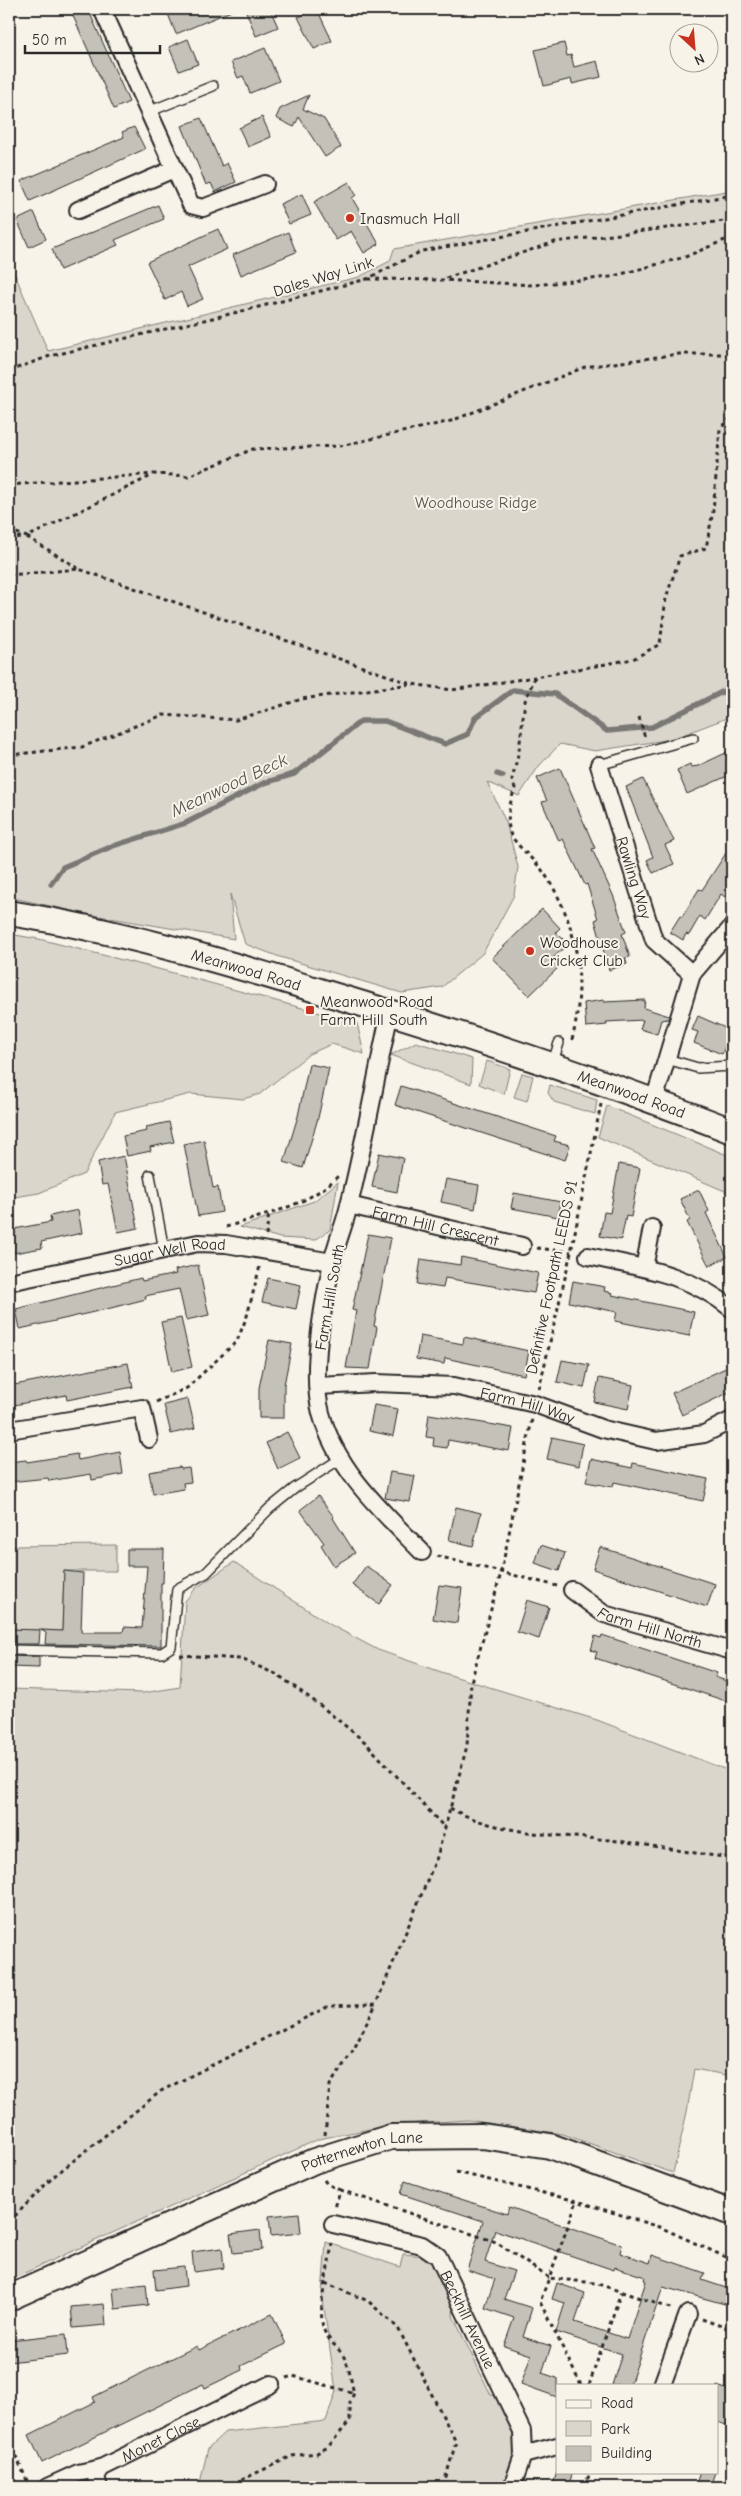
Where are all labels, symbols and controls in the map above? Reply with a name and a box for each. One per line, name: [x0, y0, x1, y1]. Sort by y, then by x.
scale bar: [25, 22, 160, 54]
north arrow: [668, 22, 718, 72]
text: 50 m: [32, 31, 67, 49]
text: N: [692, 50, 707, 69]
place label: Inasmuch Hall: [360, 210, 460, 228]
marker: Inasmuch Hall: [344, 212, 356, 224]
street label: Dales Way Link: [271, 253, 376, 301]
park label: Woodhouse Ridge: [415, 494, 537, 512]
water label: Meanwood Beck: [167, 749, 291, 822]
street label: Rawling Way: [612, 834, 655, 922]
place label: Woodhouse Cricket Club: [540, 934, 623, 970]
marker: Woodhouse Cricket Club: [524, 945, 536, 957]
street label: Meanwood Road: [189, 946, 303, 995]
place label: Meanwood Road Farm Hill South: [320, 993, 433, 1029]
marker: Meanwood Road Farm Hill South: [304, 1004, 316, 1016]
street label: Meanwood Road: [575, 1067, 688, 1122]
street label: Definitive Footpath LEEDS 91: [523, 1179, 581, 1376]
street label: Farm Hill Crescent: [371, 1203, 501, 1250]
street label: Sugar Well Road: [113, 1235, 226, 1270]
street label: Farm Hill South: [312, 1243, 348, 1352]
street label: Farm Hill Way: [478, 1384, 578, 1428]
street label: Farm Hill North: [593, 1604, 704, 1652]
street label: Potternewton Lane: [299, 2129, 423, 2176]
street label: Beckhill Avenue: [436, 2268, 499, 2372]
legend: [556, 2384, 718, 2474]
text: Road: [601, 2394, 633, 2412]
street label: Monet Close: [119, 2413, 203, 2466]
text: Park: [601, 2420, 630, 2438]
text: Building: [601, 2444, 652, 2462]

